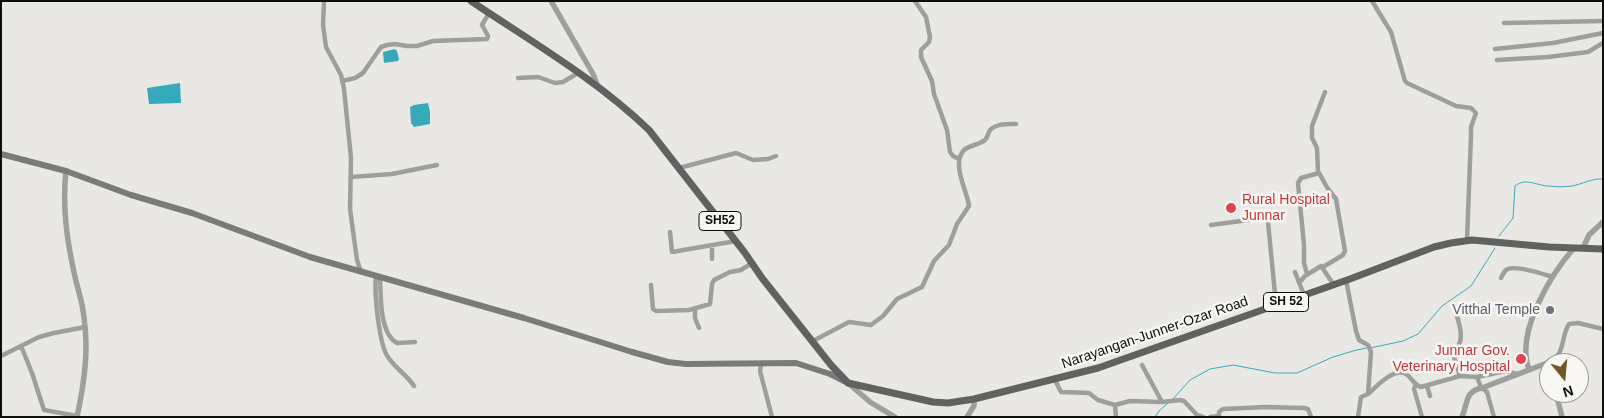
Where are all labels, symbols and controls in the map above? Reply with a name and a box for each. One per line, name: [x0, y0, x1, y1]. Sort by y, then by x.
place label: Rural Hospital Junnar: [1242, 192, 1330, 224]
marker: Rural Hospital Junnar: [1224, 201, 1238, 215]
road number: SH52: [699, 212, 741, 230]
road number: SH 52: [1264, 292, 1308, 312]
street label: Narayangan-Junner-Ozar Road: [1060, 293, 1250, 373]
place label: Vitthal Temple: [1452, 302, 1540, 318]
marker: Vitthal Temple: [1544, 304, 1556, 316]
place label: Junnar Gov. Veterinary Hospital: [1392, 343, 1510, 376]
marker: Junnar Gov. Veterinary Hospital: [1514, 352, 1528, 366]
north arrow: [1539, 353, 1589, 403]
text: N: [1561, 382, 1575, 401]

